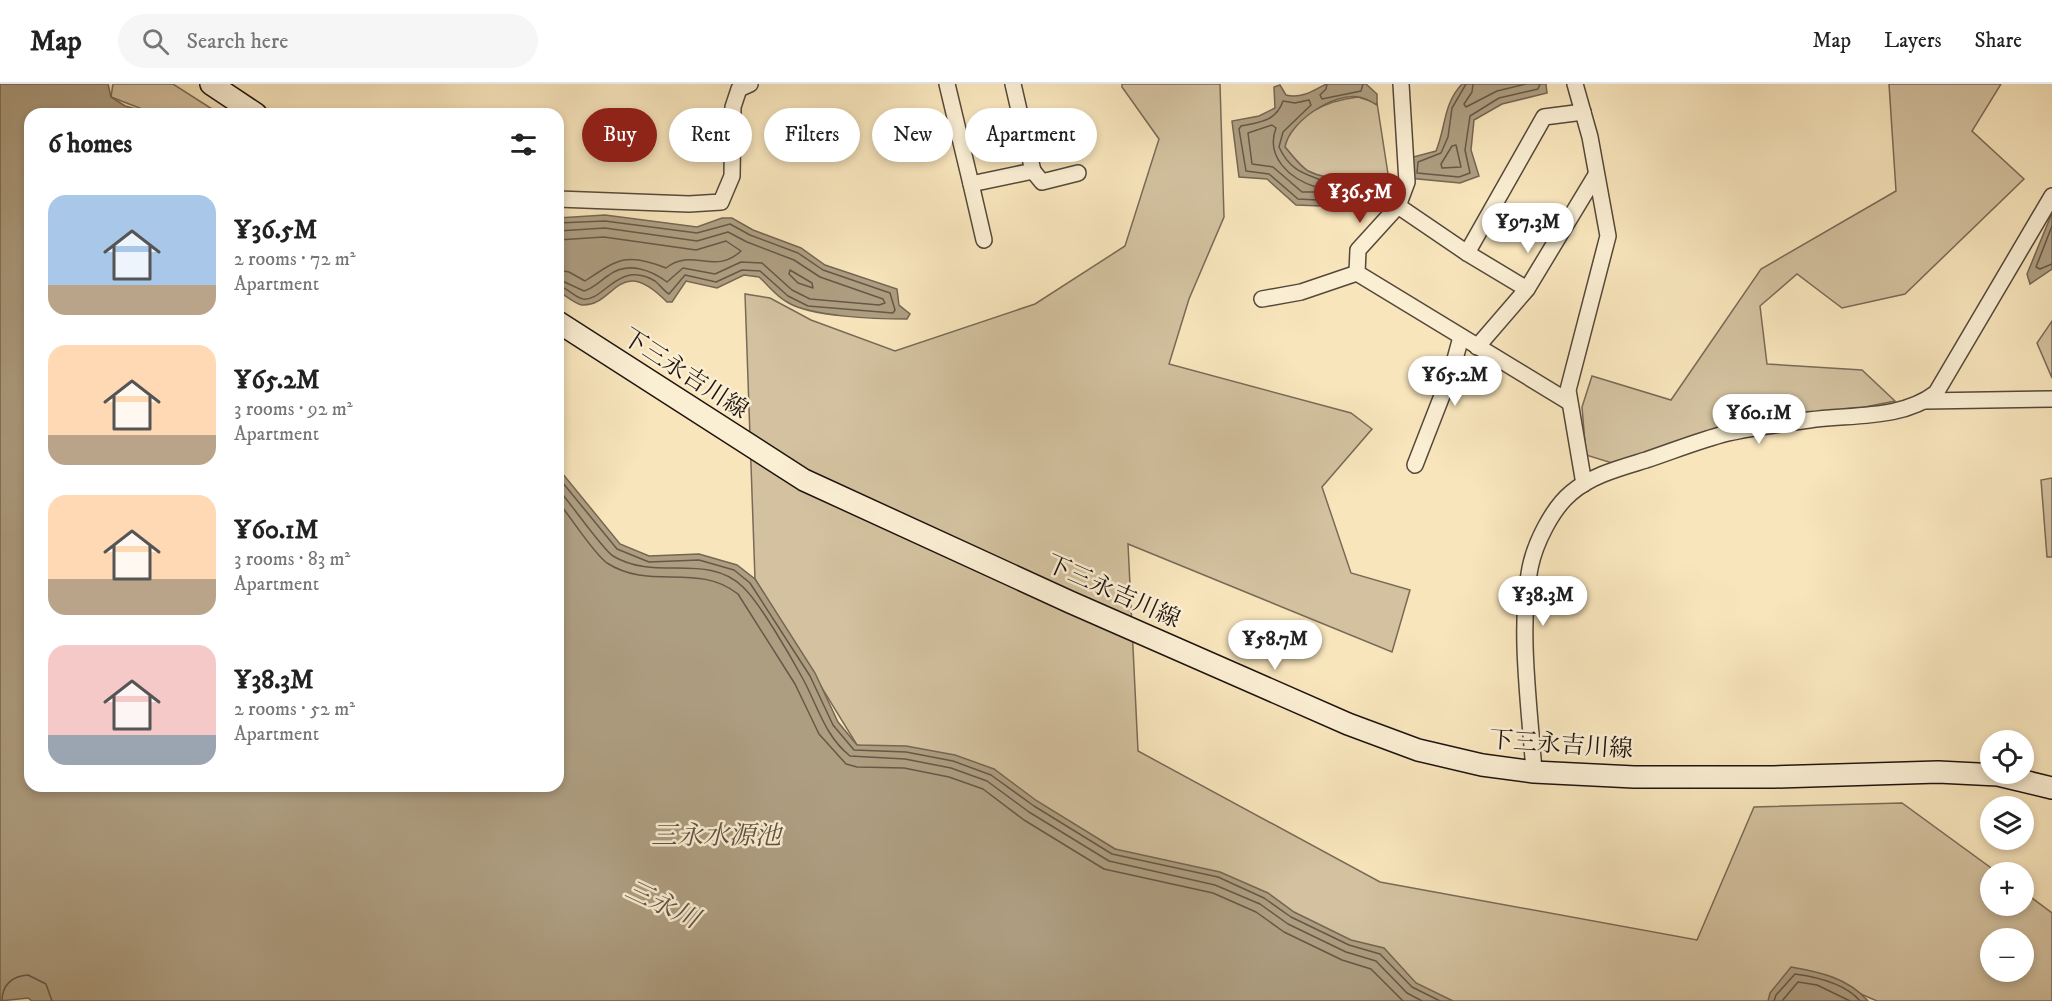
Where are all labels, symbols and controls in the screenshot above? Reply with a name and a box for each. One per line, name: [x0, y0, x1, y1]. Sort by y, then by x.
search box: [118, 14, 538, 68]
text: Map: [30, 24, 82, 59]
icon: search: [139, 25, 172, 58]
text: Search here: [187, 28, 288, 55]
text: Map: [1812, 28, 1851, 54]
text: Layers: [1884, 28, 1942, 54]
text: Share: [1975, 28, 2022, 54]
chip: Buy: [582, 108, 657, 162]
chip: Rent: [669, 108, 752, 162]
chip: Filters: [764, 108, 860, 162]
chip: New: [872, 108, 953, 162]
chip: Apartment: [965, 108, 1097, 162]
text: 6 homes: [48, 128, 132, 161]
icon: filters: [507, 128, 540, 161]
pin: ¥36.5M: [1311, 173, 1409, 224]
text: ¥36.5M: [1328, 180, 1392, 205]
pin: ¥97.3M: [1479, 203, 1577, 254]
text: ¥97.3M: [1496, 210, 1560, 235]
text: ¥36.5M: [234, 214, 317, 247]
icon: home: [96, 219, 168, 291]
text: 2 rooms · 72 m²: [234, 247, 356, 272]
text: Apartment: [234, 272, 319, 297]
street label: 下三永吉川線: [616, 322, 754, 426]
pin: ¥65.2M: [1406, 356, 1504, 407]
text: ¥65.2M: [1422, 363, 1488, 388]
text: ¥65.2M: [234, 364, 320, 397]
icon: home: [96, 369, 168, 441]
pin: ¥60.1M: [1710, 394, 1808, 445]
text: 3 rooms · 92 m²: [234, 397, 353, 422]
text: ¥60.1M: [1727, 401, 1791, 426]
text: Apartment: [234, 422, 319, 447]
text: ¥60.1M: [234, 514, 318, 547]
icon: home: [96, 519, 168, 591]
text: 3 rooms · 83 m²: [234, 547, 350, 572]
street label: 下三永吉川線: [1041, 549, 1185, 635]
text: Apartment: [234, 572, 319, 597]
pin: ¥38.3M: [1494, 576, 1592, 627]
text: ¥38.3M: [1512, 583, 1574, 608]
pin: ¥58.7M: [1226, 620, 1324, 671]
text: ¥58.7M: [1242, 627, 1308, 652]
text: ¥38.3M: [234, 664, 314, 697]
icon: home: [96, 669, 168, 741]
text: 2 rooms · 52 m²: [234, 697, 355, 722]
text: Apartment: [234, 722, 319, 747]
street label: 下三永吉川線: [1488, 725, 1634, 765]
map controls: [1980, 730, 2034, 982]
button: locate: [1980, 730, 2034, 784]
button: layers: [1980, 796, 2034, 850]
water label: 三永水源池: [651, 820, 784, 853]
button: +: [1980, 862, 2034, 916]
water label: 三永川: [620, 874, 707, 938]
button: −: [1980, 928, 2034, 982]

